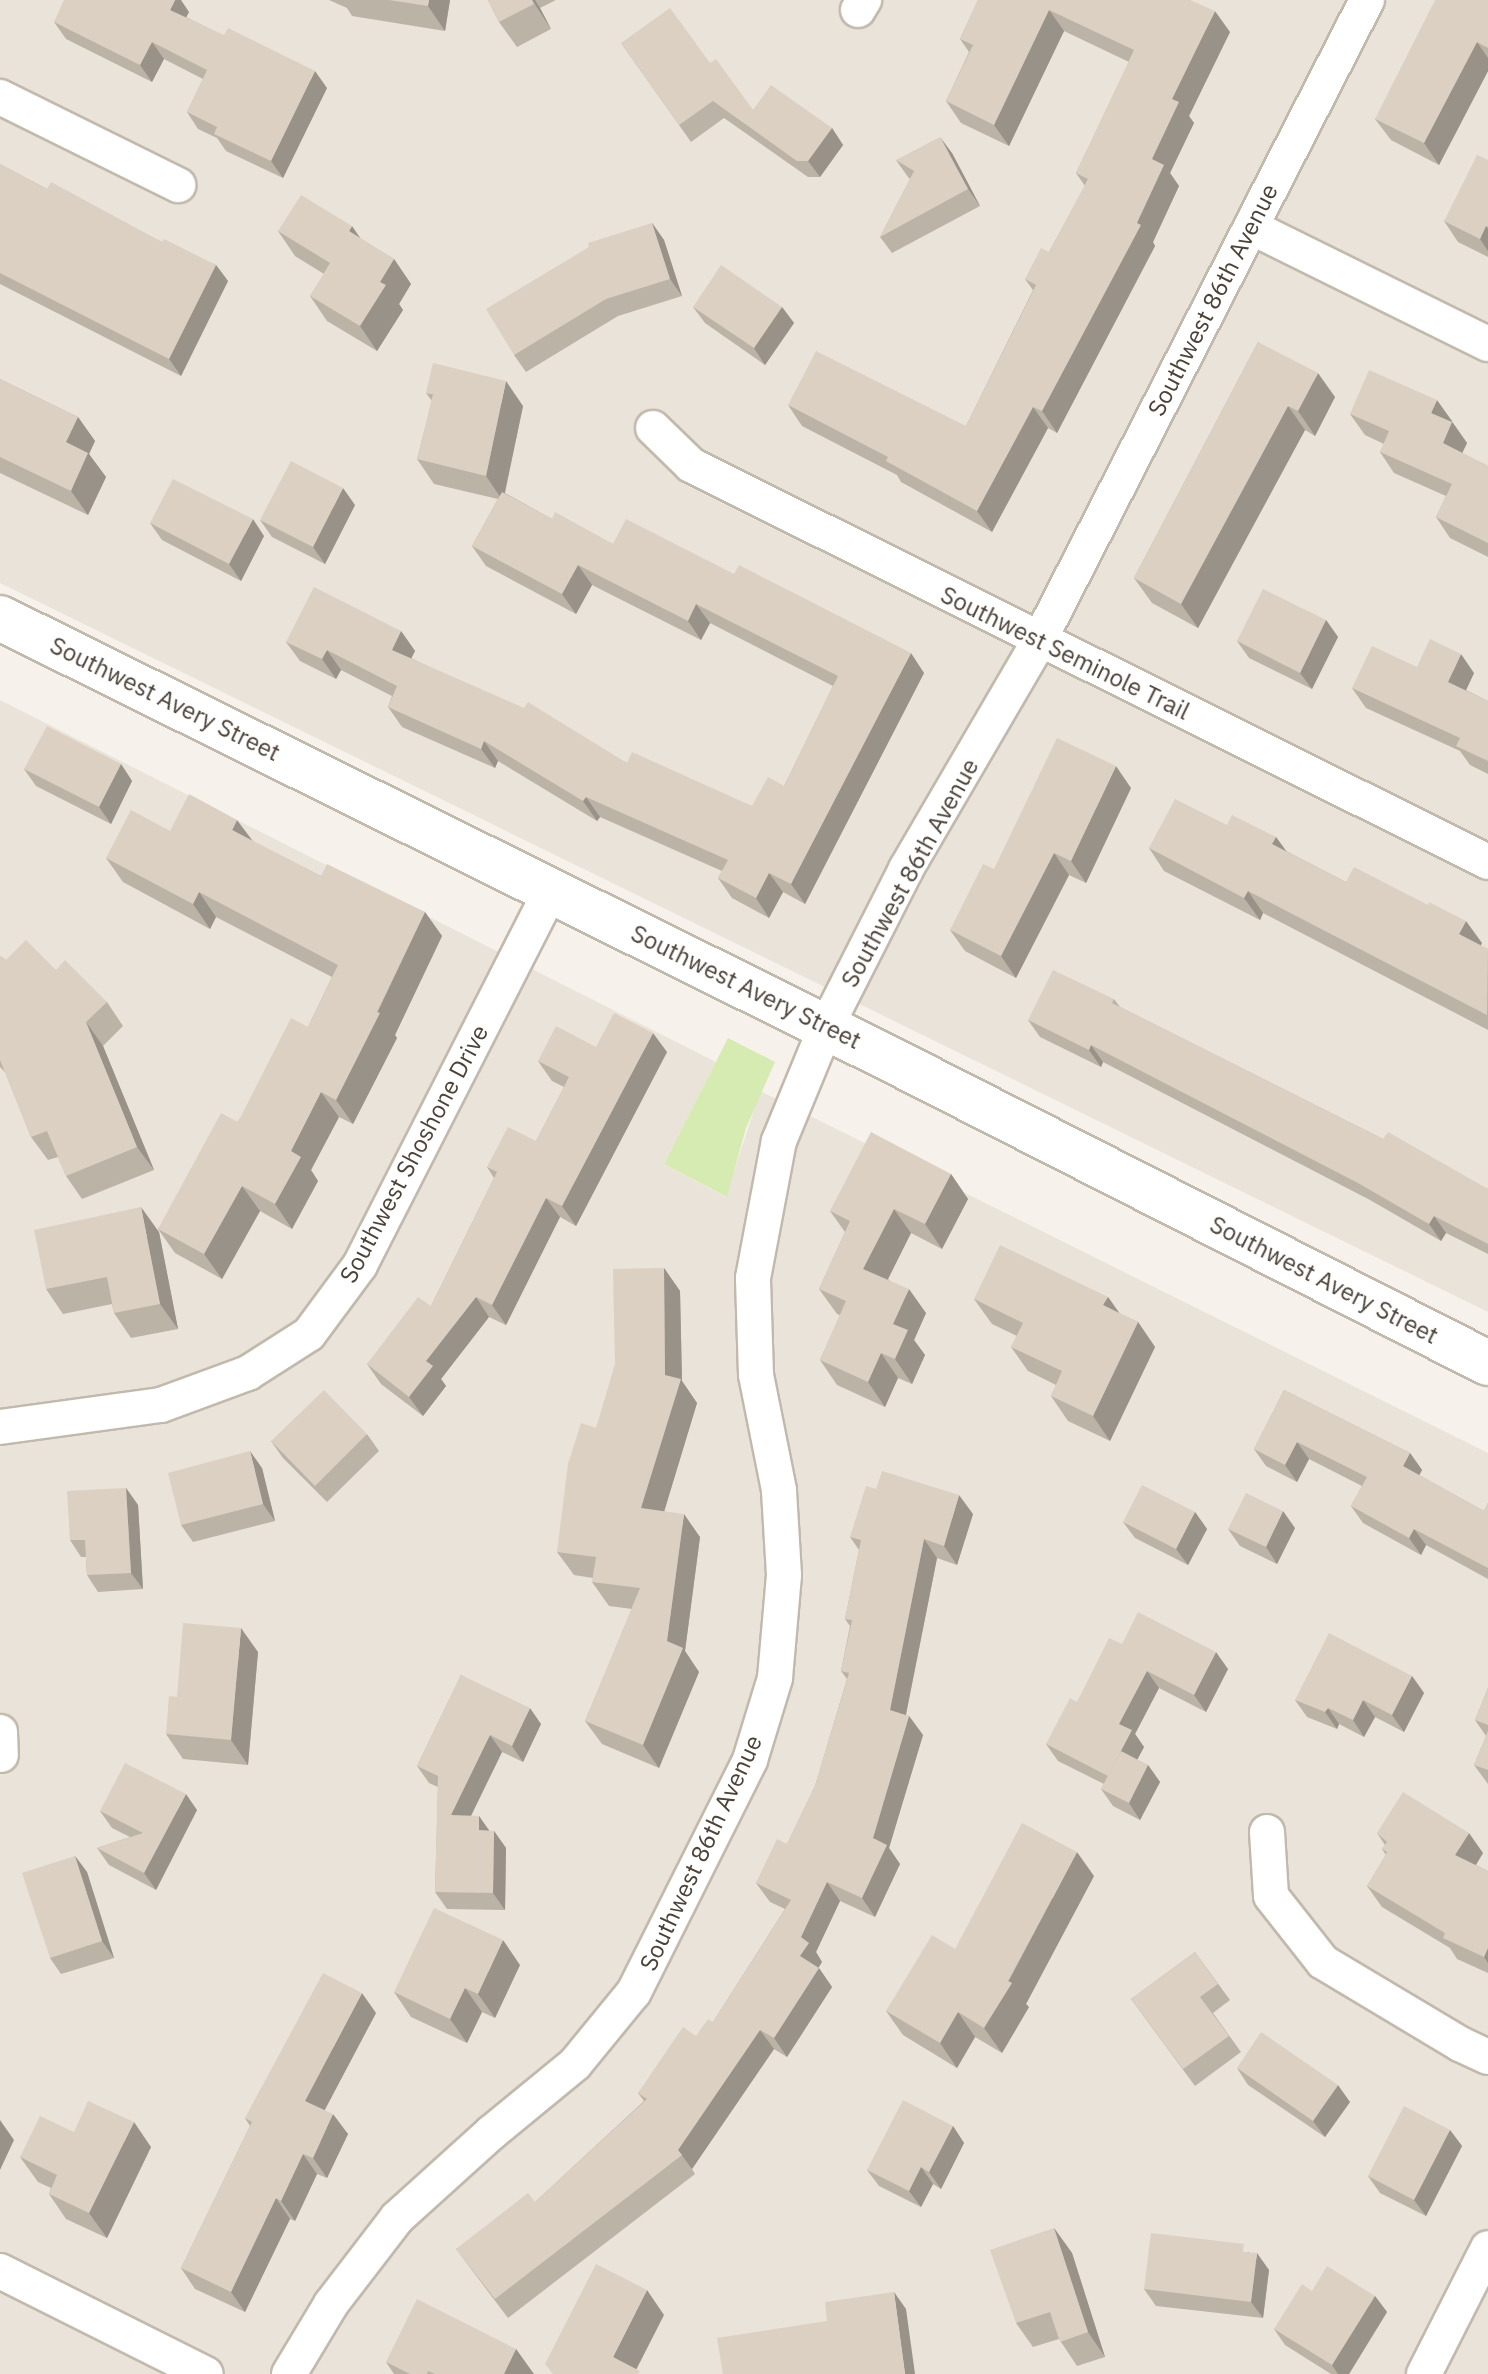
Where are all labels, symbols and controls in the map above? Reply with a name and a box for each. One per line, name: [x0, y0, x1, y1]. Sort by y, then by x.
street label: Southwest 86th Avenue: [1142, 179, 1284, 421]
street label: Southwest Seminole Trail: [936, 580, 1194, 726]
street label: Southwest Avery Street: [45, 631, 285, 767]
street label: Southwest 86th Avenue: [835, 754, 985, 992]
street label: Southwest Avery Street: [626, 919, 866, 1055]
street label: Southwest Shoshone Drive: [334, 1020, 494, 1288]
street label: Southwest Avery Street: [1205, 1210, 1443, 1350]
street label: Southwest 86th Avenue: [634, 1731, 768, 1975]

